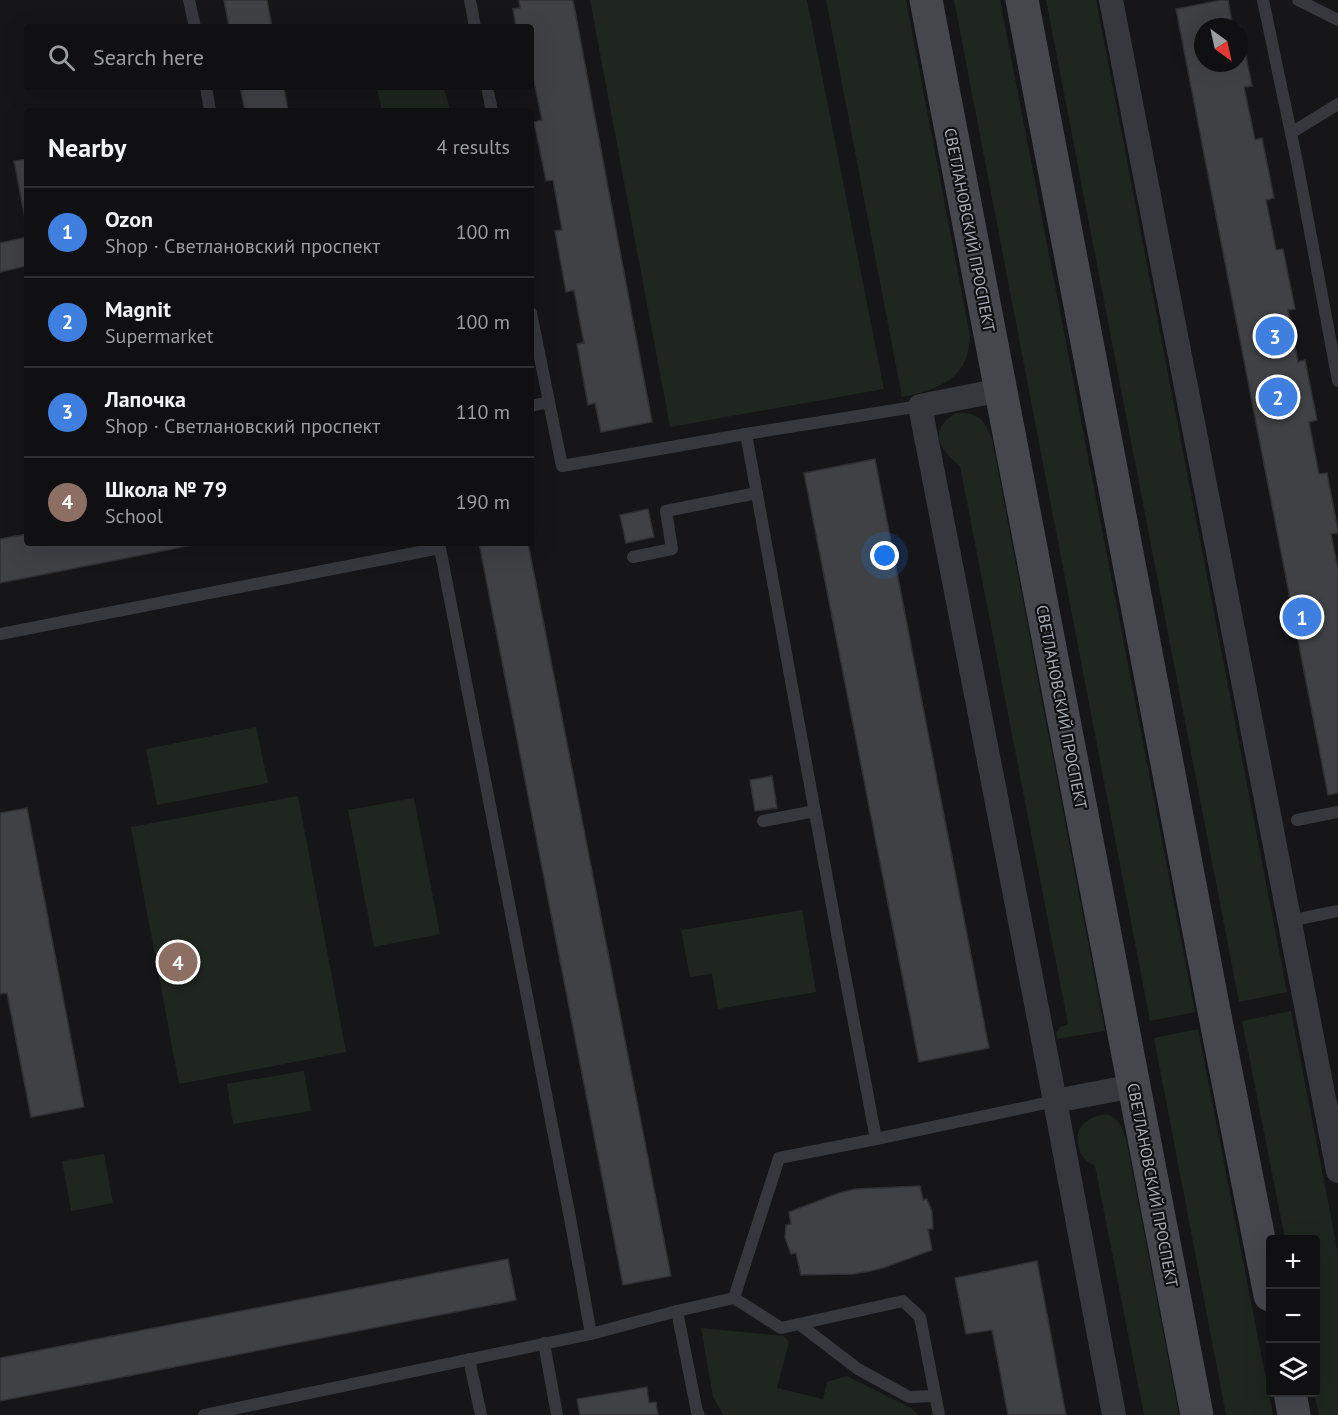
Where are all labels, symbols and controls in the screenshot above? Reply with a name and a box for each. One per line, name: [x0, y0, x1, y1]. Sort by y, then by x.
north arrow: [1194, 18, 1248, 72]
search box: [24, 24, 534, 90]
icon: search: [45, 41, 78, 74]
text: Search here: [93, 43, 204, 71]
street label: СВЕТЛАНОВСКИЙ ПРОСПЕКТ: [940, 126, 1000, 334]
text: Nearby: [48, 131, 126, 164]
text: 4 results: [437, 134, 510, 160]
text: Ozon: [105, 205, 153, 233]
text: 1: [62, 219, 73, 245]
text: 100 m: [456, 219, 510, 245]
text: Shop · Светлановский проспект: [105, 233, 380, 259]
text: Magnit: [105, 295, 171, 323]
text: 2: [62, 309, 73, 335]
text: 100 m: [456, 309, 510, 335]
pin: 3: [1256, 314, 1294, 358]
text: Supermarket: [105, 323, 213, 349]
pin: 2: [1258, 374, 1298, 420]
text: Лапочка: [105, 385, 186, 413]
text: 3: [62, 399, 73, 425]
text: 110 m: [456, 399, 510, 425]
text: Shop · Светлановский проспект: [105, 413, 380, 439]
text: Школа № 79: [105, 475, 227, 503]
text: 4: [62, 489, 73, 515]
text: 190 m: [456, 489, 510, 515]
text: School: [105, 503, 163, 529]
your location: [870, 541, 899, 570]
pin: 1: [1282, 594, 1322, 640]
street label: СВЕТЛАНОВСКИЙ ПРОСПЕКТ: [1032, 603, 1092, 811]
pin: 4: [158, 940, 198, 984]
street label: СВЕТЛАНОВСКИЙ ПРОСПЕКТ: [1123, 1081, 1183, 1289]
map controls: [1266, 1235, 1320, 1397]
button: +: [1266, 1235, 1320, 1289]
button: −: [1266, 1289, 1320, 1343]
button: layers: [1266, 1343, 1320, 1397]

